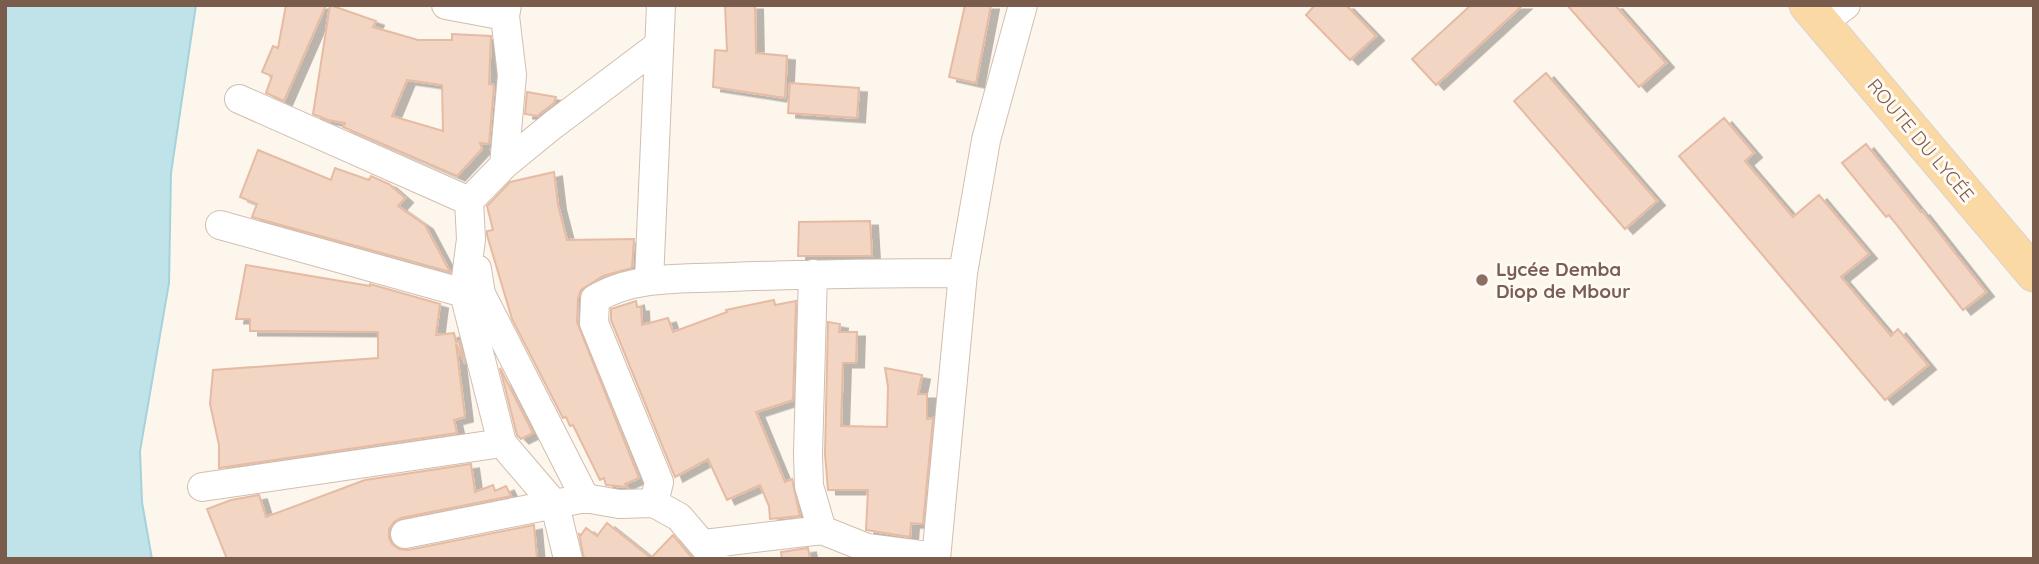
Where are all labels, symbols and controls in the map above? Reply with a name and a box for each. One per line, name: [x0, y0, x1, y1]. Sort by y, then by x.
street label: ROUTE DU LYCÉE: [1862, 73, 1980, 207]
place label: Lycée Demba Diop de Mbour: [1496, 257, 1630, 303]
marker: Lycée Demba Diop de Mbour: [1474, 272, 1490, 288]

